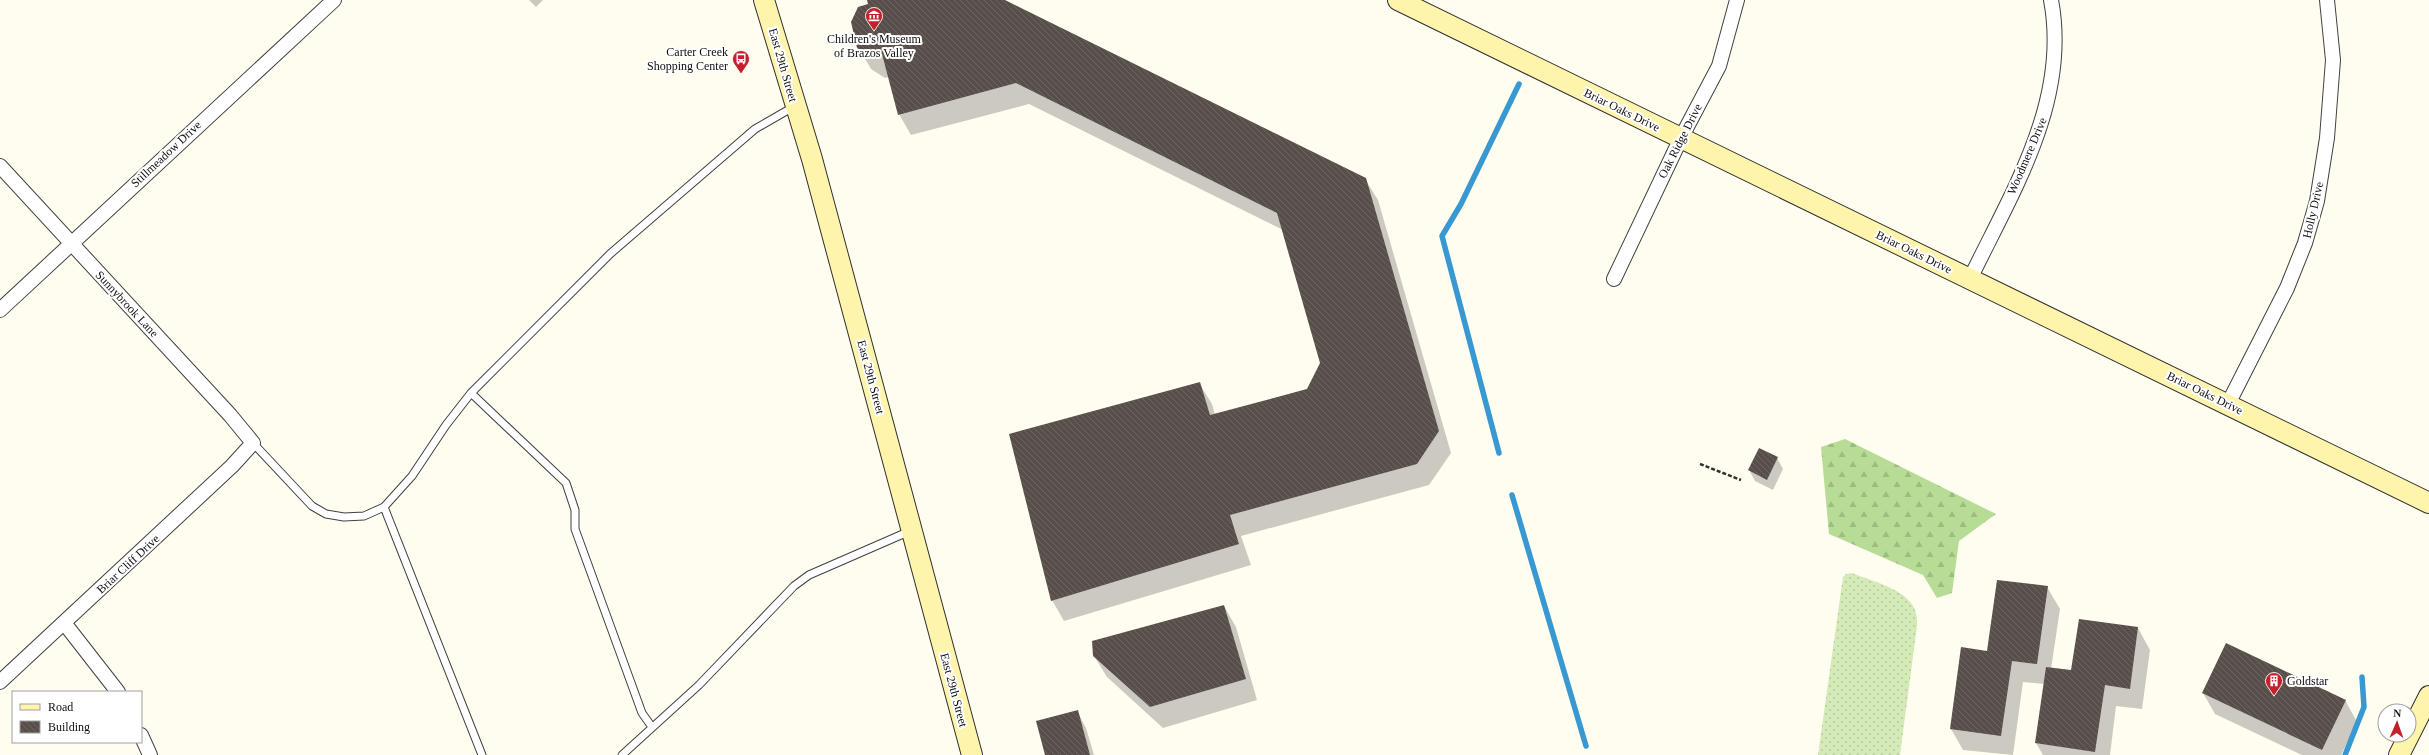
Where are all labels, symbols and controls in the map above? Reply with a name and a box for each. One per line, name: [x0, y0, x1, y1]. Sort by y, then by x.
museum icon: Children's Museum of Brazos Valley: [864, 6, 884, 31]
street label: East 29th Street: [766, 27, 800, 104]
place label: Children's Museum of Brazos Valley: [827, 32, 922, 60]
place label: Carter Creek Shopping Center: [647, 45, 728, 73]
bus stop icon: Carter Creek Shopping Center: [731, 49, 751, 74]
street label: Briar Oaks Drive: [1582, 86, 1662, 134]
street label: Oak Ridge Drive: [1655, 101, 1705, 181]
street label: Woodmere Drive: [2004, 115, 2050, 197]
street label: Stillmeadow Drive: [128, 118, 204, 190]
street label: Holly Drive: [2300, 180, 2326, 240]
street label: Briar Oaks Drive: [1874, 228, 1954, 276]
street label: Sunnybrook Lane: [93, 268, 161, 340]
street label: East 29th Street: [854, 338, 888, 416]
street label: Briar Oaks Drive: [2165, 369, 2245, 417]
street label: Briar Cliff Drive: [94, 531, 162, 597]
street label: East 29th Street: [937, 651, 971, 729]
building icon: Goldstar: [2264, 671, 2284, 696]
place label: Goldstar: [2287, 674, 2328, 688]
legend: [12, 691, 142, 743]
text: Road: [48, 700, 73, 714]
north arrow: [2377, 703, 2417, 743]
text: N: [2393, 707, 2402, 719]
text: Building: [48, 720, 90, 734]

